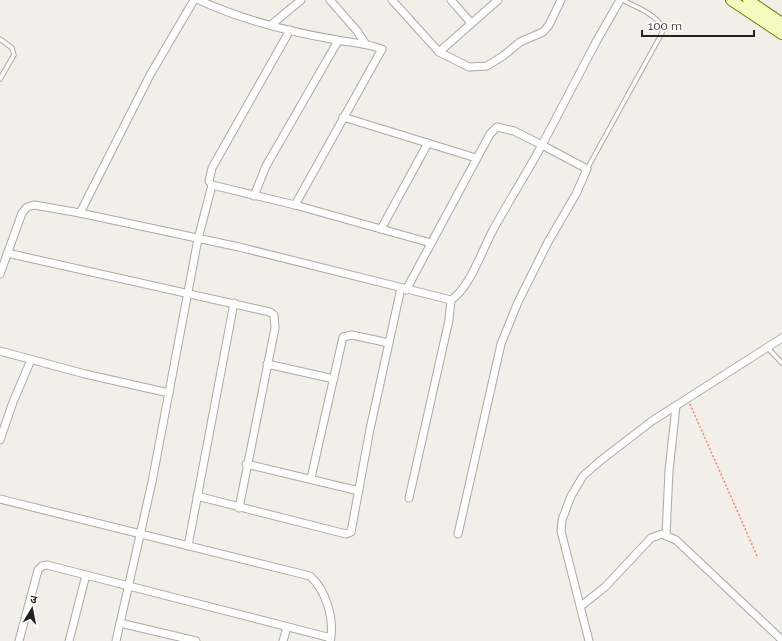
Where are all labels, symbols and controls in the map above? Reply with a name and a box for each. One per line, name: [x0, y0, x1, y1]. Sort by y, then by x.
scale bar: [642, 12, 754, 38]
text: 100 m: [648, 19, 682, 33]
north arrow: [12, 589, 52, 629]
text: उ: [29, 593, 39, 607]

